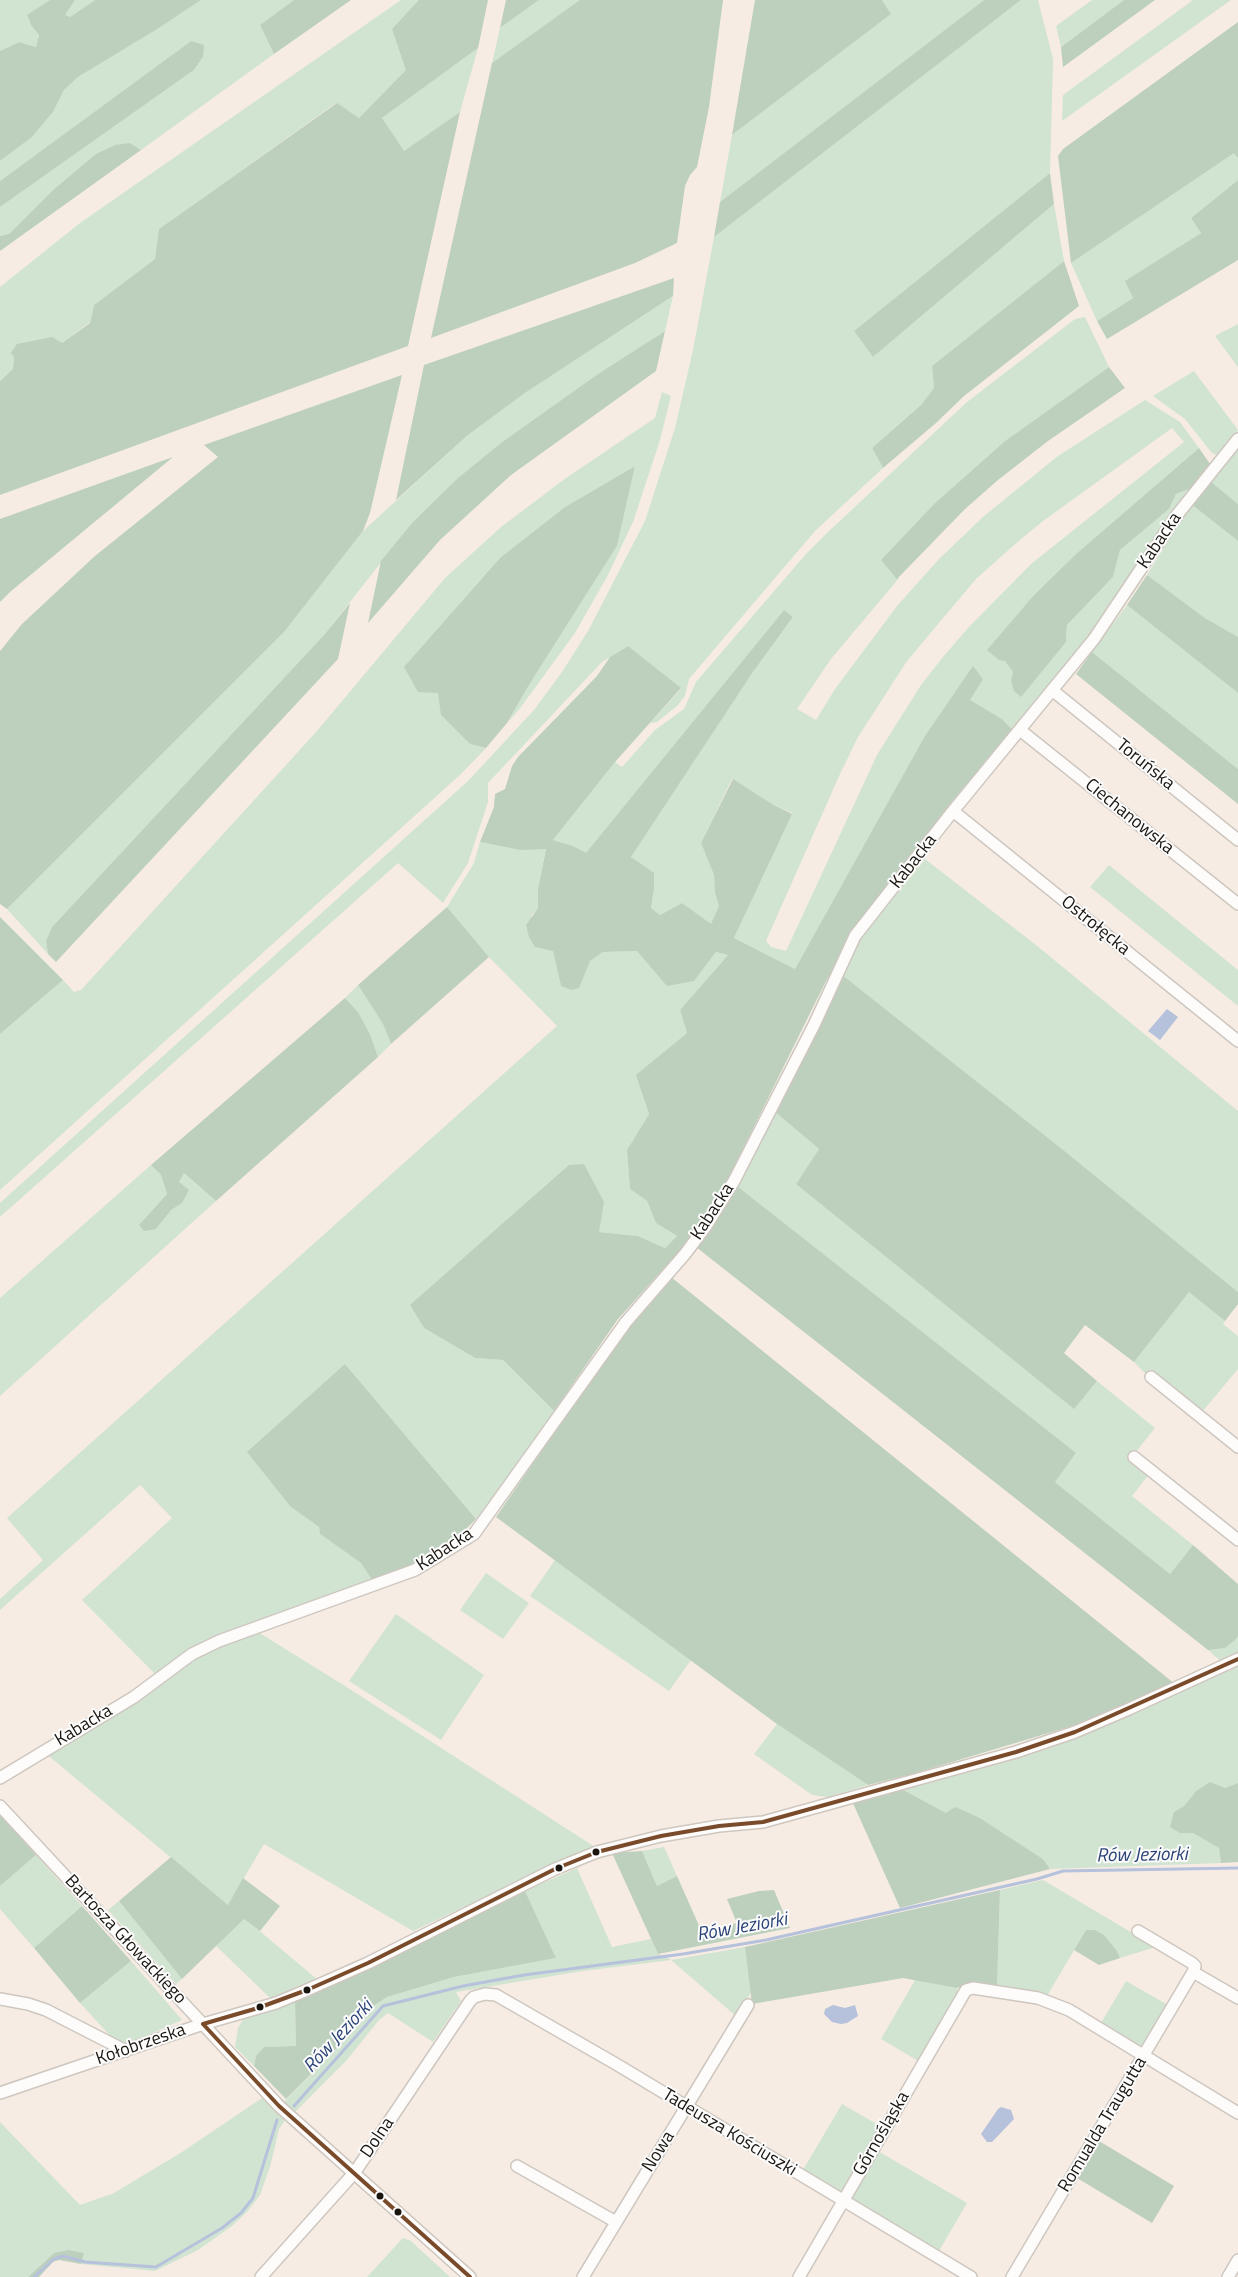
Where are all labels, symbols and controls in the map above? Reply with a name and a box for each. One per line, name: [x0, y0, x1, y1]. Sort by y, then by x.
street label: Kabacka: [1133, 509, 1187, 573]
street label: Toruńska: [1111, 735, 1179, 795]
street label: Ciechanowska: [1080, 775, 1178, 859]
street label: Kabacka: [886, 830, 942, 894]
street label: Ostrołęcka: [1056, 892, 1134, 960]
street label: Kabacka: [687, 1180, 739, 1244]
street label: Kabacka: [413, 1524, 477, 1576]
street label: Kabacka: [51, 1700, 117, 1752]
water label: Rów Jeziorki: [1096, 1844, 1188, 1868]
unlabelled marker: [591, 1847, 601, 1857]
unlabelled marker: [554, 1863, 564, 1873]
street label: Bartosza Głowackiego: [60, 1871, 190, 2009]
water label: Rów Jeziorki: [695, 1909, 789, 1947]
unlabelled marker: [302, 1985, 312, 1995]
water label: Rów Jeziorki: [300, 1996, 378, 2078]
unlabelled marker: [255, 2002, 265, 2012]
street label: Kołobrzeska: [93, 2020, 189, 2070]
street label: Romualda Traugutta: [1054, 2053, 1152, 2197]
street label: Tadeusza Kościuszki: [658, 2084, 800, 2182]
street label: Górnośląska: [849, 2088, 915, 2180]
street label: Dolna: [357, 2114, 399, 2162]
street label: Nowa: [638, 2128, 680, 2176]
unlabelled marker: [375, 2191, 385, 2201]
unlabelled marker: [393, 2207, 403, 2217]

